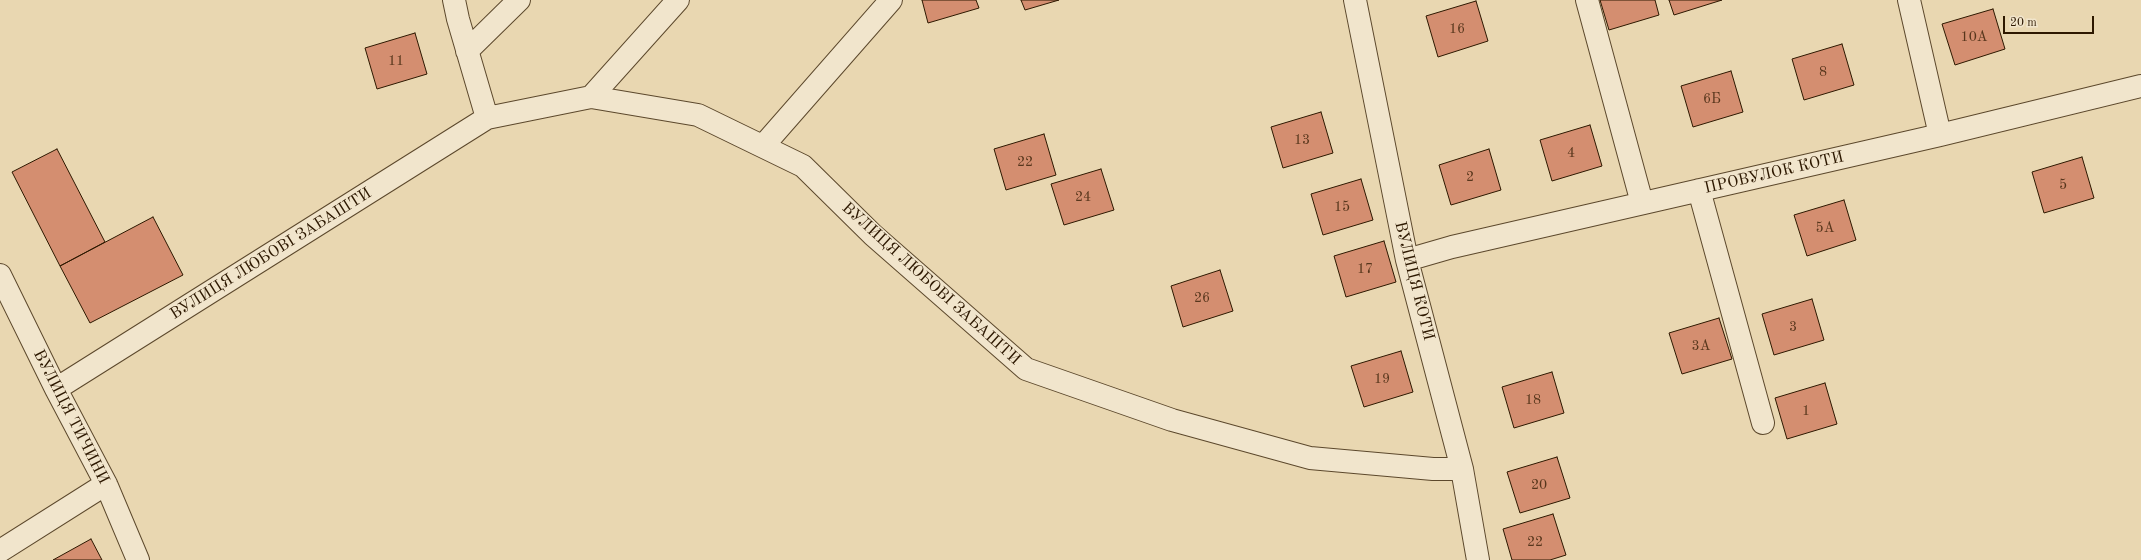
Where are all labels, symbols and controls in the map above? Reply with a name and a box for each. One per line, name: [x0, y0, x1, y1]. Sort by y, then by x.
scale bar: [2005, 8, 2096, 34]
text: 20 m: [2010, 17, 2037, 29]
house number: 16: [1449, 21, 1465, 37]
house number: 10А: [1961, 29, 1987, 45]
house number: 11: [388, 53, 404, 69]
house number: 8: [1819, 64, 1827, 80]
house number: 6Б: [1703, 91, 1721, 107]
house number: 13: [1294, 132, 1310, 148]
house number: 4: [1567, 145, 1575, 161]
street label: ПРОВУЛОК КОТИ: [1702, 148, 1846, 198]
house number: 22: [1017, 154, 1033, 170]
house number: 2: [1466, 169, 1474, 185]
house number: 5: [2059, 177, 2067, 193]
street label: ВУЛИЦЯ ЛЮБОВІ ЗАБАШТИ: [167, 184, 375, 324]
house number: 24: [1075, 189, 1091, 205]
street label: ВУЛИЦЯ ЛЮБОВІ ЗАБАШТИ: [838, 199, 1024, 369]
house number: 15: [1334, 199, 1350, 215]
street label: ВУЛИЦЯ КОТИ: [1390, 219, 1438, 343]
house number: 5А: [1816, 220, 1834, 236]
house number: 17: [1357, 261, 1373, 277]
house number: 26: [1194, 290, 1210, 306]
house number: 3: [1789, 319, 1797, 335]
house number: 3А: [1692, 338, 1710, 354]
street label: ВУЛИЦЯ ТИЧИНИ: [29, 347, 113, 487]
house number: 19: [1374, 371, 1390, 387]
house number: 18: [1525, 392, 1541, 408]
house number: 1: [1802, 403, 1810, 419]
house number: 20: [1531, 477, 1547, 493]
house number: 22: [1527, 534, 1543, 550]

